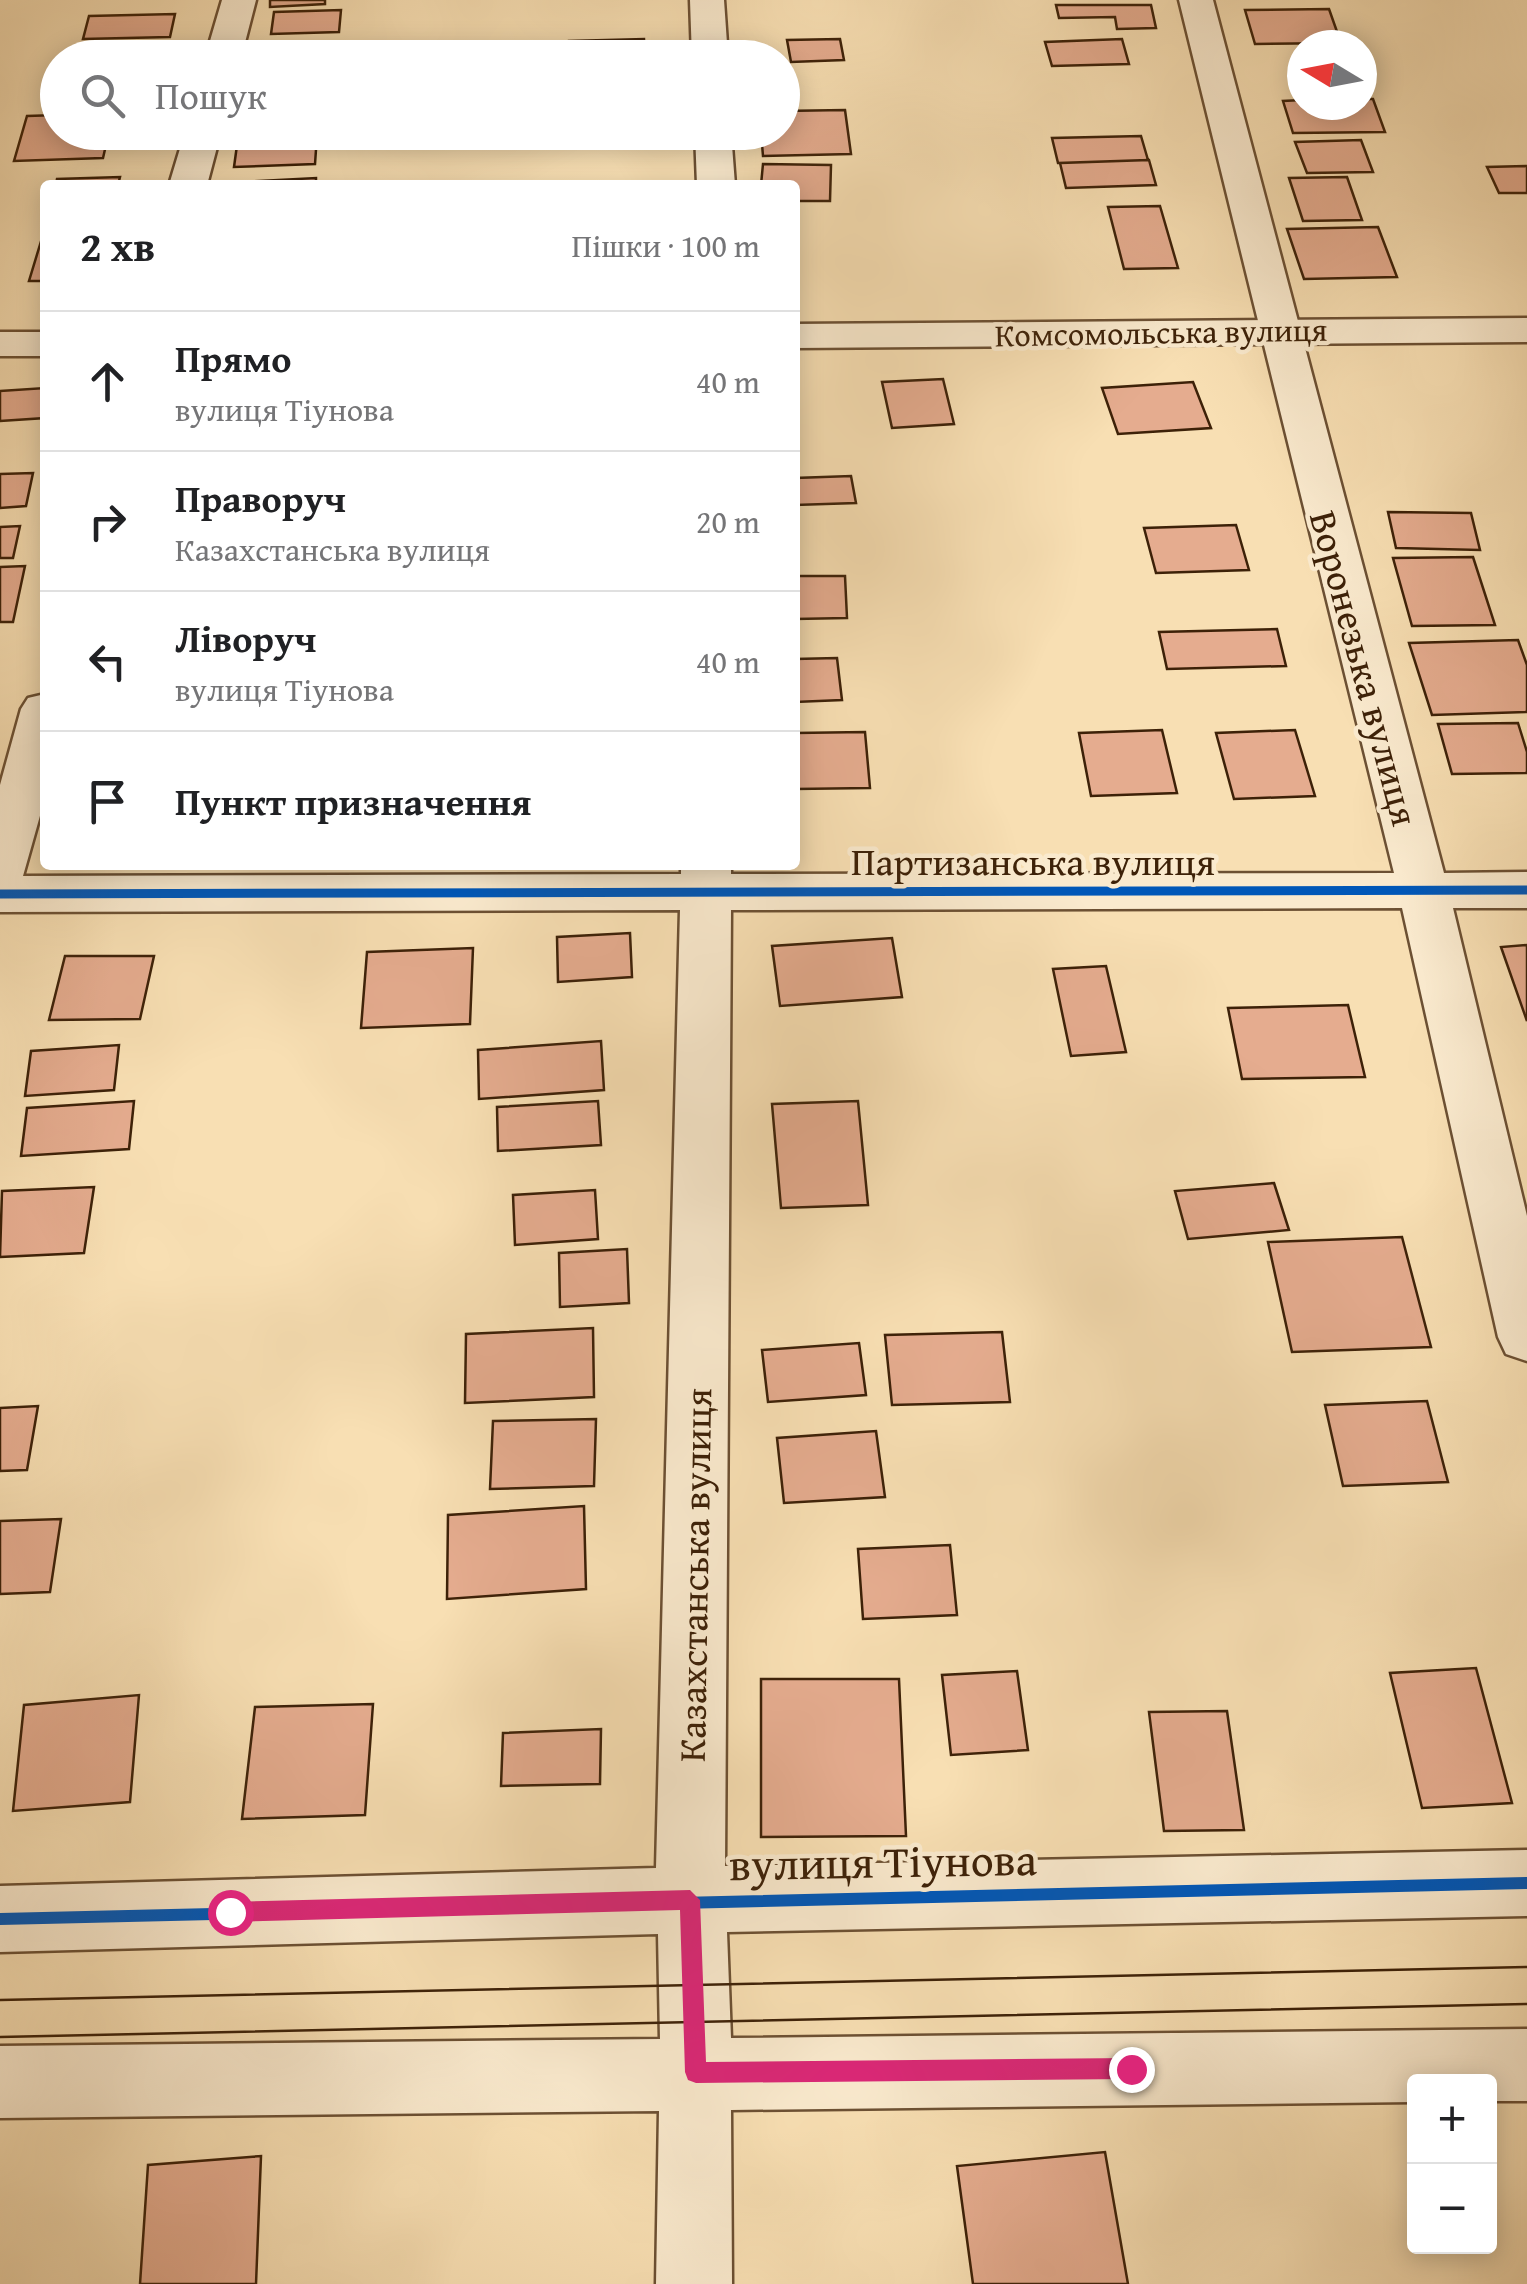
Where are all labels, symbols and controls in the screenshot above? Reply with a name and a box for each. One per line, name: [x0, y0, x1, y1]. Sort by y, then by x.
north arrow: [1287, 30, 1377, 120]
search box: [40, 40, 800, 150]
text: Пошук: [155, 67, 267, 123]
icon: search: [75, 68, 130, 123]
text: 2 хв: [80, 215, 155, 276]
text: Пішки · 100 m: [572, 222, 760, 269]
street label: Комсомольська вулиця: [994, 306, 1328, 358]
text: Прямо: [175, 330, 291, 386]
icon: ahead: [80, 354, 135, 409]
text: 40 m: [696, 358, 760, 405]
text: вулиця Тіунова: [175, 386, 394, 433]
text: Праворуч: [175, 470, 346, 526]
icon: right: [80, 494, 135, 549]
text: 20 m: [696, 498, 760, 545]
street label: Воронезька вулиця: [1296, 504, 1434, 832]
text: Казахстанська вулиця: [175, 526, 490, 573]
text: Ліворуч: [175, 610, 316, 666]
icon: left: [80, 634, 135, 689]
text: 40 m: [696, 638, 760, 685]
text: вулиця Тіунова: [175, 666, 394, 713]
text: Пункт призначення: [175, 773, 531, 829]
icon: arrive: [80, 774, 135, 829]
street label: Партизанська вулиця: [851, 833, 1215, 889]
street label: Казахстанська вулиця: [663, 1387, 725, 1763]
street label: вулиця Тіунова: [729, 1826, 1038, 1896]
route start: [208, 1890, 254, 1936]
route end: [1109, 2047, 1155, 2093]
map controls: [1407, 2074, 1497, 2254]
button: +: [1407, 2074, 1497, 2164]
button: −: [1407, 2164, 1497, 2254]

